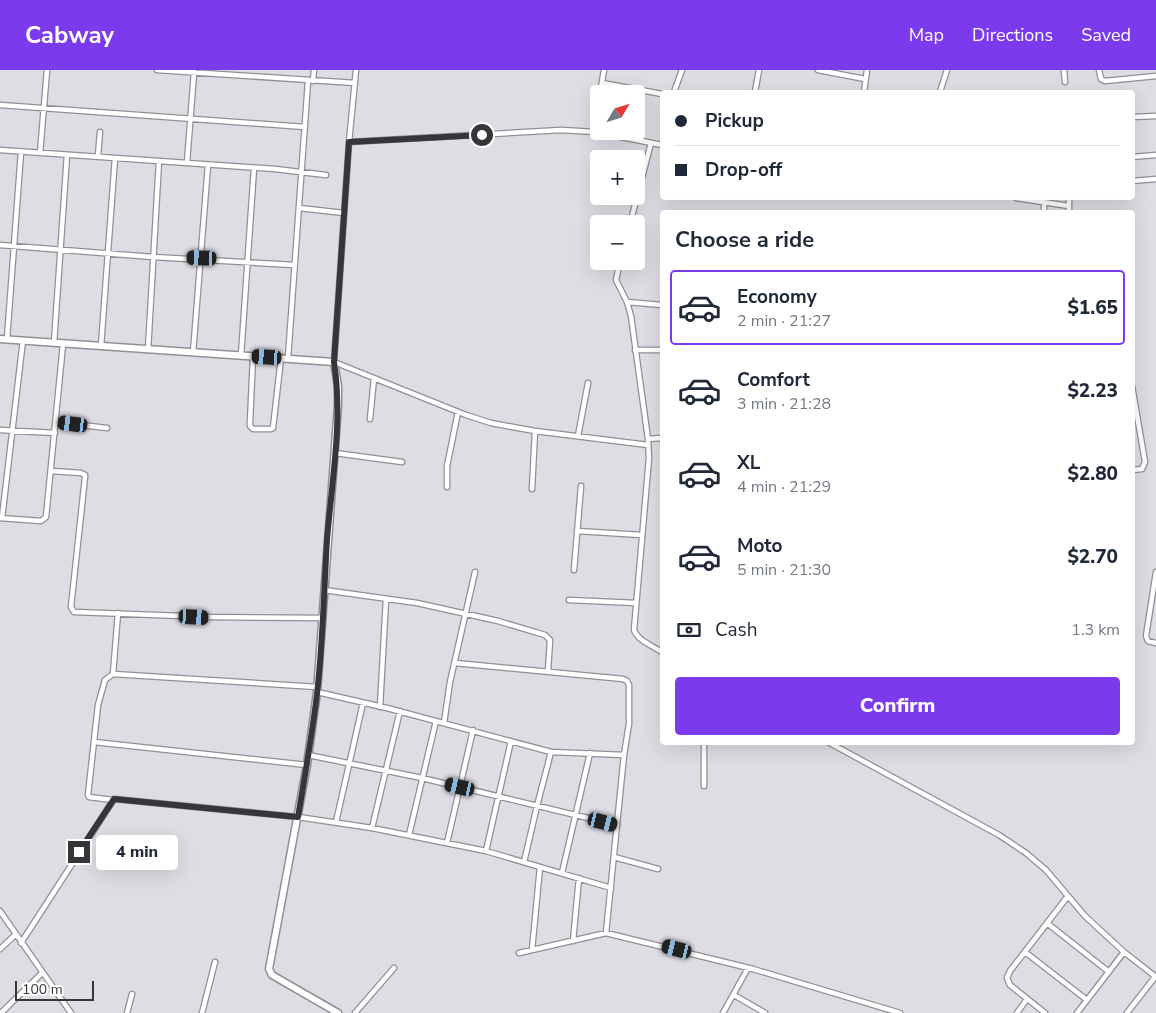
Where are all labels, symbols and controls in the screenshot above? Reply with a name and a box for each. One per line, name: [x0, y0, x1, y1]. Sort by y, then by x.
text: Cabway: [25, 19, 114, 51]
text: Map: [909, 23, 944, 47]
text: Directions: [972, 23, 1053, 47]
text: Saved: [1081, 23, 1131, 47]
north arrow: [590, 85, 645, 140]
map controls: [590, 85, 645, 270]
text: Pickup: [705, 108, 764, 134]
route start: [471, 124, 493, 146]
button: +: [590, 150, 645, 205]
text: Drop-off: [705, 157, 782, 183]
button: −: [590, 215, 645, 270]
text: Choose a ride: [675, 225, 814, 255]
car: [186, 250, 217, 266]
text: Economy: [737, 284, 817, 310]
icon: car: [677, 285, 722, 330]
text: $1.65: [1067, 295, 1118, 321]
text: 2 min · 21:27: [737, 310, 831, 332]
car: [251, 349, 282, 365]
text: Comfort: [737, 367, 810, 393]
icon: car: [677, 368, 722, 413]
text: $2.23: [1067, 378, 1118, 404]
text: 3 min · 21:28: [737, 393, 831, 415]
car: [57, 415, 88, 433]
text: XL: [737, 450, 760, 476]
icon: car: [677, 451, 722, 496]
text: $2.80: [1067, 461, 1118, 487]
text: 4 min · 21:29: [737, 476, 831, 498]
text: Moto: [737, 533, 783, 559]
icon: car: [677, 534, 722, 579]
text: $2.70: [1067, 544, 1118, 570]
text: 5 min · 21:30: [737, 559, 831, 581]
car: [178, 609, 209, 625]
icon: cash: [675, 616, 703, 644]
text: Cash: [715, 617, 757, 643]
text: 1.3 km: [1071, 619, 1120, 641]
button: Confirm: [675, 677, 1120, 735]
car: [443, 776, 476, 798]
car: [586, 811, 619, 833]
callout: 4 min: [96, 834, 179, 870]
route end: [68, 841, 90, 863]
text: 4 min: [116, 841, 158, 863]
car: [660, 938, 693, 960]
scale bar: [15, 978, 94, 1001]
text: 100 m: [22, 980, 63, 999]

